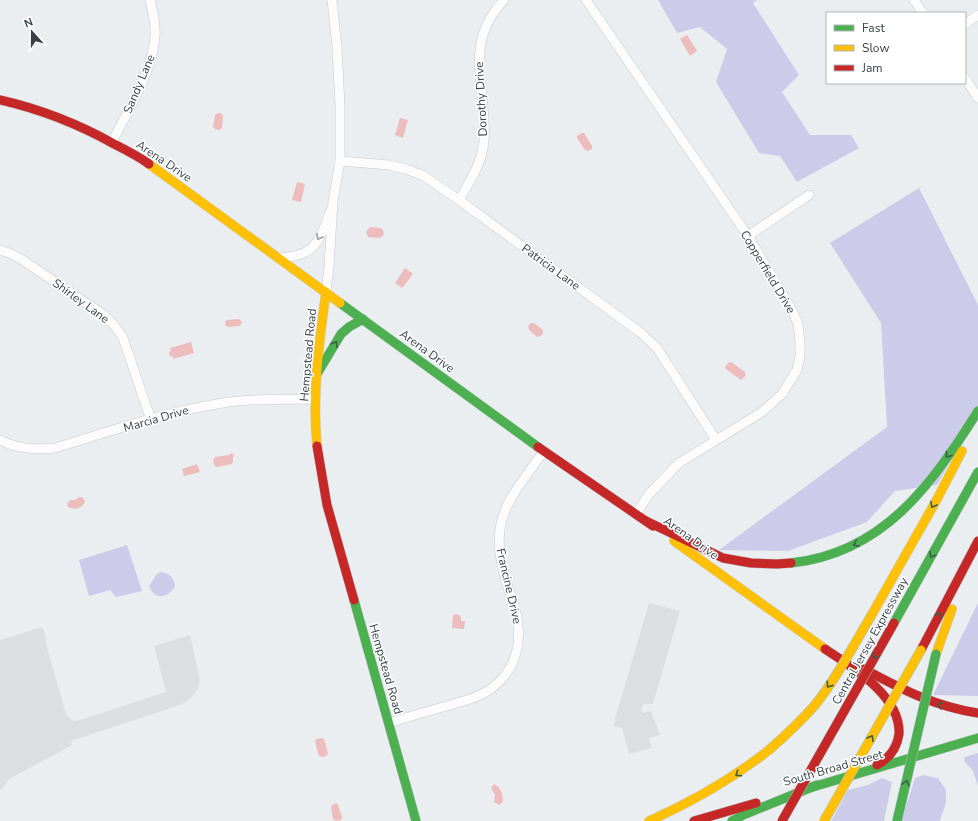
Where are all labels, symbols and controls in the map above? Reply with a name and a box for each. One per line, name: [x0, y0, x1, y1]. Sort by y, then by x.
north arrow: [12, 12, 52, 52]
legend: [826, 12, 966, 84]
text: N: [22, 15, 35, 32]
text: Fast: [862, 20, 885, 36]
text: Slow: [862, 40, 890, 56]
street label: Sandy Lane: [119, 52, 159, 116]
text: Jam: [861, 60, 883, 76]
street label: Dorothy Drive: [471, 61, 491, 137]
street label: Arena Drive: [133, 136, 195, 186]
street label: Copperfield Drive: [737, 227, 799, 317]
one-way arrow: [317, 233, 324, 240]
street label: Patricia Lane: [518, 240, 584, 294]
street label: Shirley Lane: [49, 275, 113, 327]
street label: Hempstead Road: [296, 308, 320, 402]
street label: Arena Drive: [396, 326, 458, 376]
one-way arrow: [331, 341, 338, 348]
street label: Marcia Drive: [122, 402, 190, 436]
one-way arrow: [946, 451, 953, 458]
one-way arrow: [931, 500, 938, 508]
street label: Arena Drive: [660, 513, 722, 563]
one-way arrow: [853, 539, 860, 547]
street label: Francine Drive: [493, 547, 525, 625]
one-way arrow: [929, 551, 936, 558]
street label: Central Jersey Expressway: [828, 574, 912, 707]
one-way arrow: [934, 612, 941, 620]
street label: Hempstead Road: [365, 622, 407, 716]
one-way arrow: [872, 652, 879, 660]
one-way arrow: [826, 681, 834, 688]
one-way arrow: [937, 701, 944, 710]
one-way arrow: [867, 735, 874, 742]
street label: South Broad Street: [781, 746, 886, 790]
one-way arrow: [735, 769, 742, 777]
one-way arrow: [901, 780, 909, 786]

